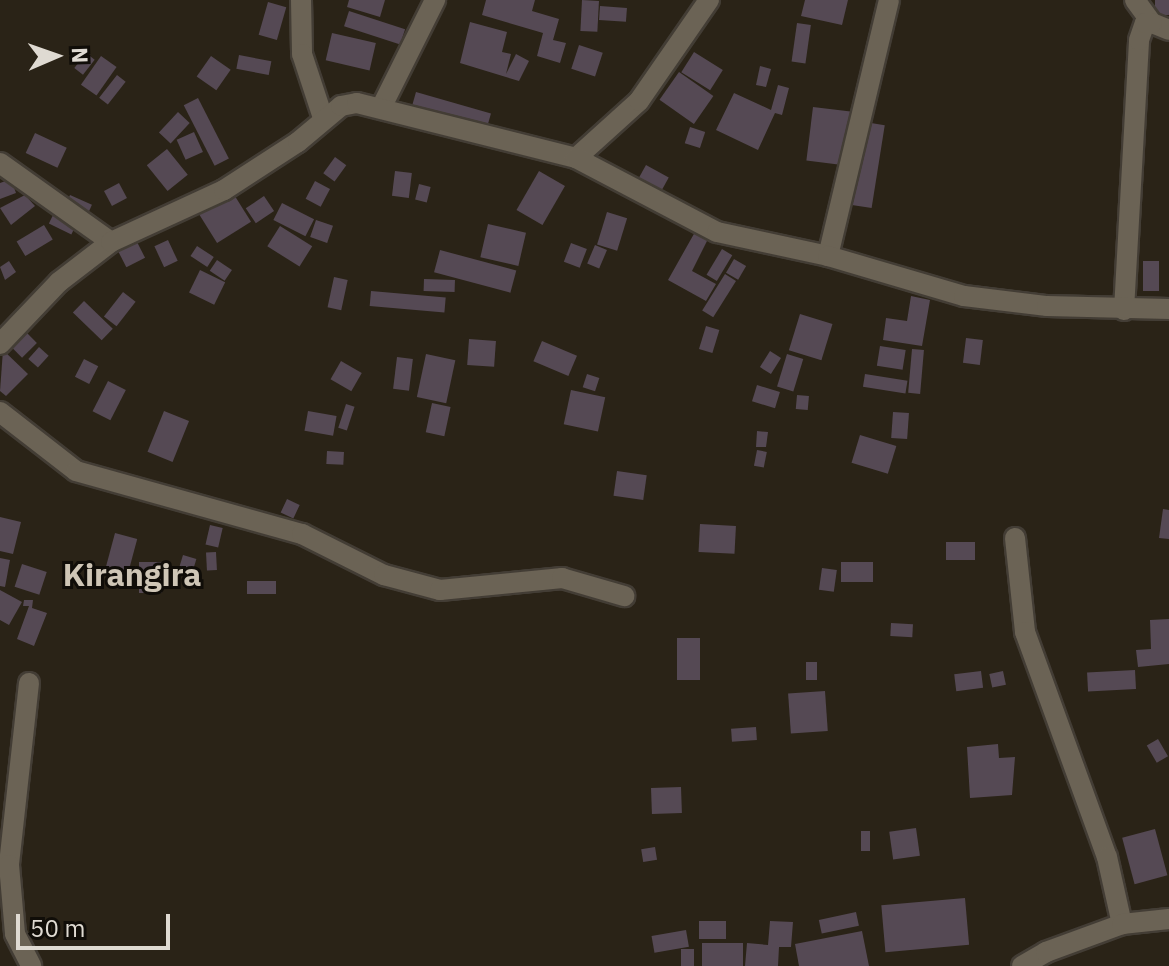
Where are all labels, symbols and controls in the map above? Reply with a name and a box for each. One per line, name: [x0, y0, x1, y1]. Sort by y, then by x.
north arrow: [16, 16, 96, 96]
text: N: [66, 47, 95, 64]
district label: Kirangira: [63, 555, 201, 593]
scale bar: [20, 898, 174, 948]
text: 50 m: [30, 912, 85, 944]

